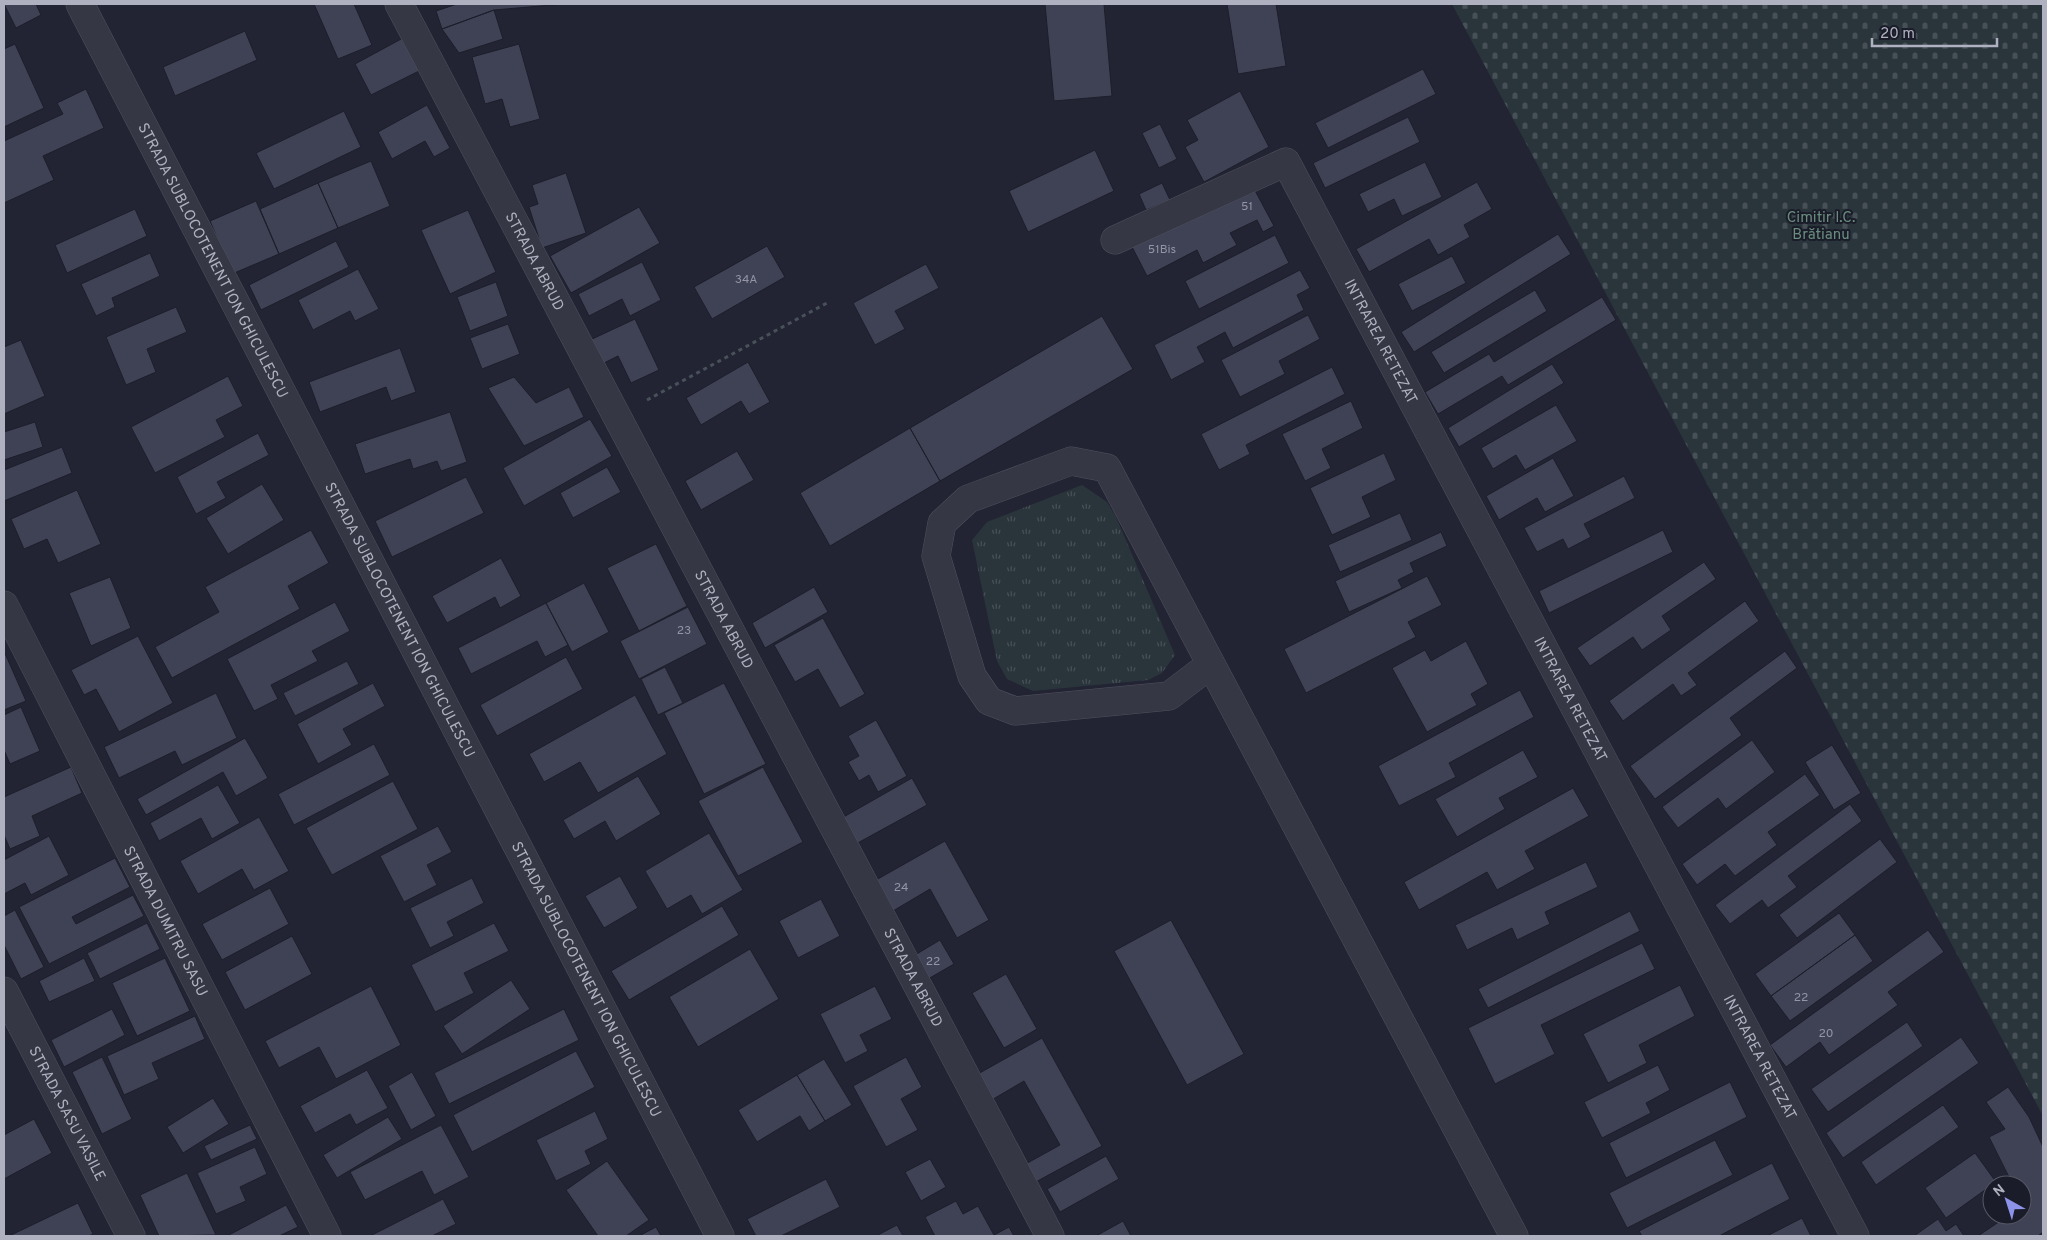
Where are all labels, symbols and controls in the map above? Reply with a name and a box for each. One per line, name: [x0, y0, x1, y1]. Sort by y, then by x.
scale bar: [1872, 15, 1997, 47]
text: 20 m: [1880, 25, 1915, 44]
street label: STRADA SUBLOCOTENENT ION GHICULESCU: [133, 120, 291, 402]
house number: 51: [1241, 199, 1253, 215]
street label: STRADA ABRUD: [500, 209, 568, 315]
park label: Cimitir I.C. Brătianu: [1787, 209, 1855, 245]
house number: 51Bis: [1148, 242, 1176, 258]
house number: 34A: [735, 272, 757, 288]
street label: INTRAREA RETEZAT: [1339, 276, 1421, 408]
street label: STRADA SUBLOCOTENENT ION GHICULESCU: [319, 480, 478, 761]
street label: STRADA ABRUD: [689, 567, 757, 673]
house number: 23: [677, 623, 691, 639]
street label: INTRAREA RETEZAT: [1528, 634, 1610, 766]
street label: STRADA SUBLOCOTENENT ION GHICULESCU: [506, 839, 665, 1121]
street label: STRADA DUMITRU SASU: [118, 843, 211, 1000]
house number: 24: [894, 880, 908, 896]
street label: STRADA ABRUD: [878, 926, 946, 1031]
house number: 22: [926, 954, 940, 970]
house number: 22: [1794, 990, 1808, 1006]
street label: INTRAREA RETEZAT: [1718, 992, 1800, 1124]
house number: 20: [1818, 1026, 1834, 1042]
street label: STRADA SASU VASILE: [23, 1044, 109, 1185]
north arrow: [1982, 1175, 2032, 1225]
text: N: [1991, 1181, 2009, 1201]

